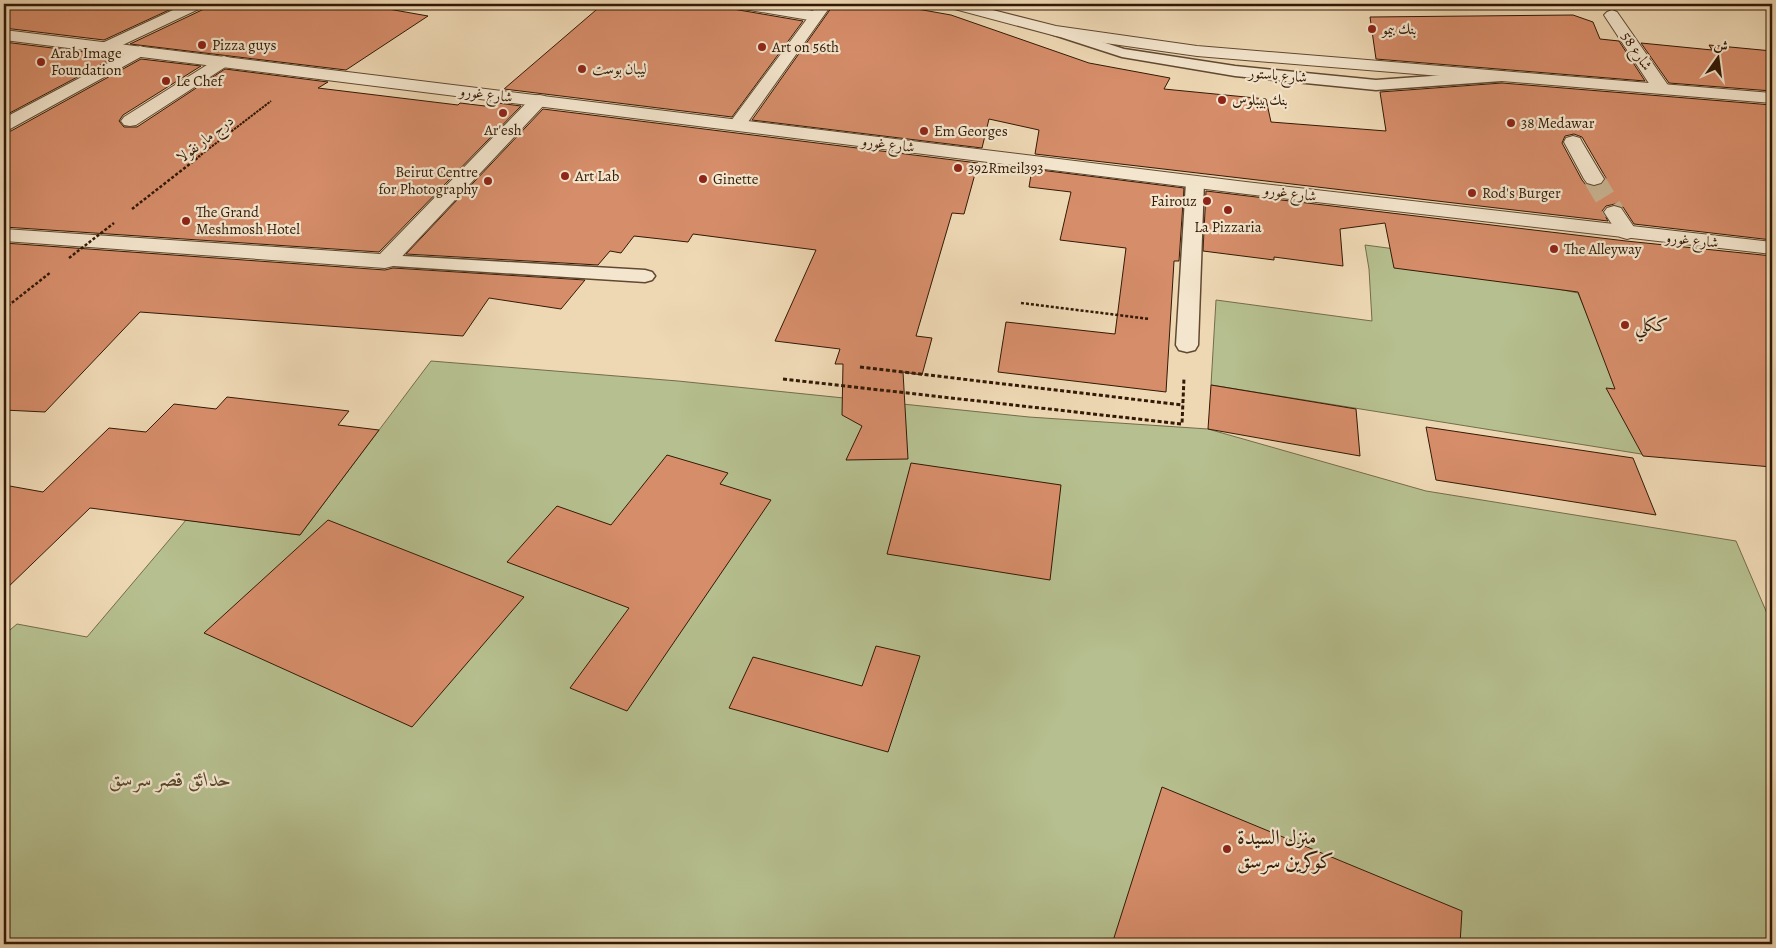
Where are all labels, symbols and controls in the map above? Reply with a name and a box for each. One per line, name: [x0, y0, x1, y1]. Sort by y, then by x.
place label: بنك بيمو: [1380, 19, 1416, 39]
marker: بنك بيمو: [1366, 23, 1378, 35]
street label: شارع 58: [1614, 28, 1657, 76]
north arrow: [1694, 32, 1744, 82]
place label: Pizza guys: [212, 35, 276, 55]
text: ش: [1712, 35, 1730, 57]
place label: Art on 56th: [771, 37, 839, 57]
marker: Pizza guys: [196, 39, 208, 51]
marker: Art on 56th: [756, 41, 768, 53]
place label: Arab Image Foundation: [50, 43, 122, 80]
marker: Arab Image Foundation: [35, 56, 47, 68]
place label: ليبان بوست: [592, 59, 647, 79]
street label: شارع باستور: [1246, 62, 1308, 91]
marker: ليبان بوست: [576, 63, 588, 75]
place label: Le Chef: [176, 71, 224, 91]
marker: Le Chef: [160, 75, 172, 87]
street label: شارع غورو: [456, 81, 514, 110]
place label: بنك بيبلوس: [1232, 90, 1288, 110]
marker: بنك بيبلوس: [1216, 94, 1228, 106]
marker: Ar'esh: [497, 107, 509, 119]
street label: درج مار نقولا: [172, 110, 239, 170]
place label: 38 Medawar: [1521, 113, 1595, 133]
marker: 38 Medawar: [1505, 117, 1517, 129]
place label: Ar'esh: [483, 120, 522, 140]
place label: Em Georges: [934, 121, 1008, 141]
marker: Em Georges: [918, 125, 930, 137]
street label: شارع غورو: [858, 131, 916, 160]
place label: 392Rmeil393: [968, 158, 1044, 178]
place label: Beirut Centre for Photography: [379, 162, 478, 199]
marker: 392Rmeil393: [952, 162, 964, 174]
place label: Art Lab: [574, 166, 620, 186]
place label: Ginette: [713, 169, 759, 189]
marker: Art Lab: [559, 170, 571, 182]
marker: Ginette: [697, 173, 709, 185]
marker: Beirut Centre for Photography: [482, 175, 494, 187]
street label: شارع غورو: [1260, 180, 1318, 209]
place label: Rod's Burger: [1482, 183, 1561, 203]
marker: Rod's Burger: [1466, 187, 1478, 199]
place label: Fairouz: [1151, 191, 1197, 211]
marker: Fairouz: [1201, 195, 1213, 207]
place label: The Grand Meshmosh Hotel: [196, 202, 300, 239]
marker: La Pizzaria: [1222, 204, 1234, 216]
marker: The Grand Meshmosh Hotel: [180, 215, 192, 227]
place label: La Pizzaria: [1194, 217, 1262, 237]
street label: شارع غورو: [1662, 227, 1720, 256]
place label: The Alleyway: [1564, 239, 1642, 259]
marker: The Alleyway: [1548, 243, 1560, 255]
place label: ككلي: [1635, 313, 1668, 342]
marker: ككلي: [1619, 319, 1631, 331]
park label: حدائق قصر سرسق: [108, 765, 232, 793]
place label: منزل السيدة كوكرين سرسق: [1237, 823, 1334, 875]
marker: منزل السيدة كوكرين سرسق: [1221, 843, 1233, 855]

